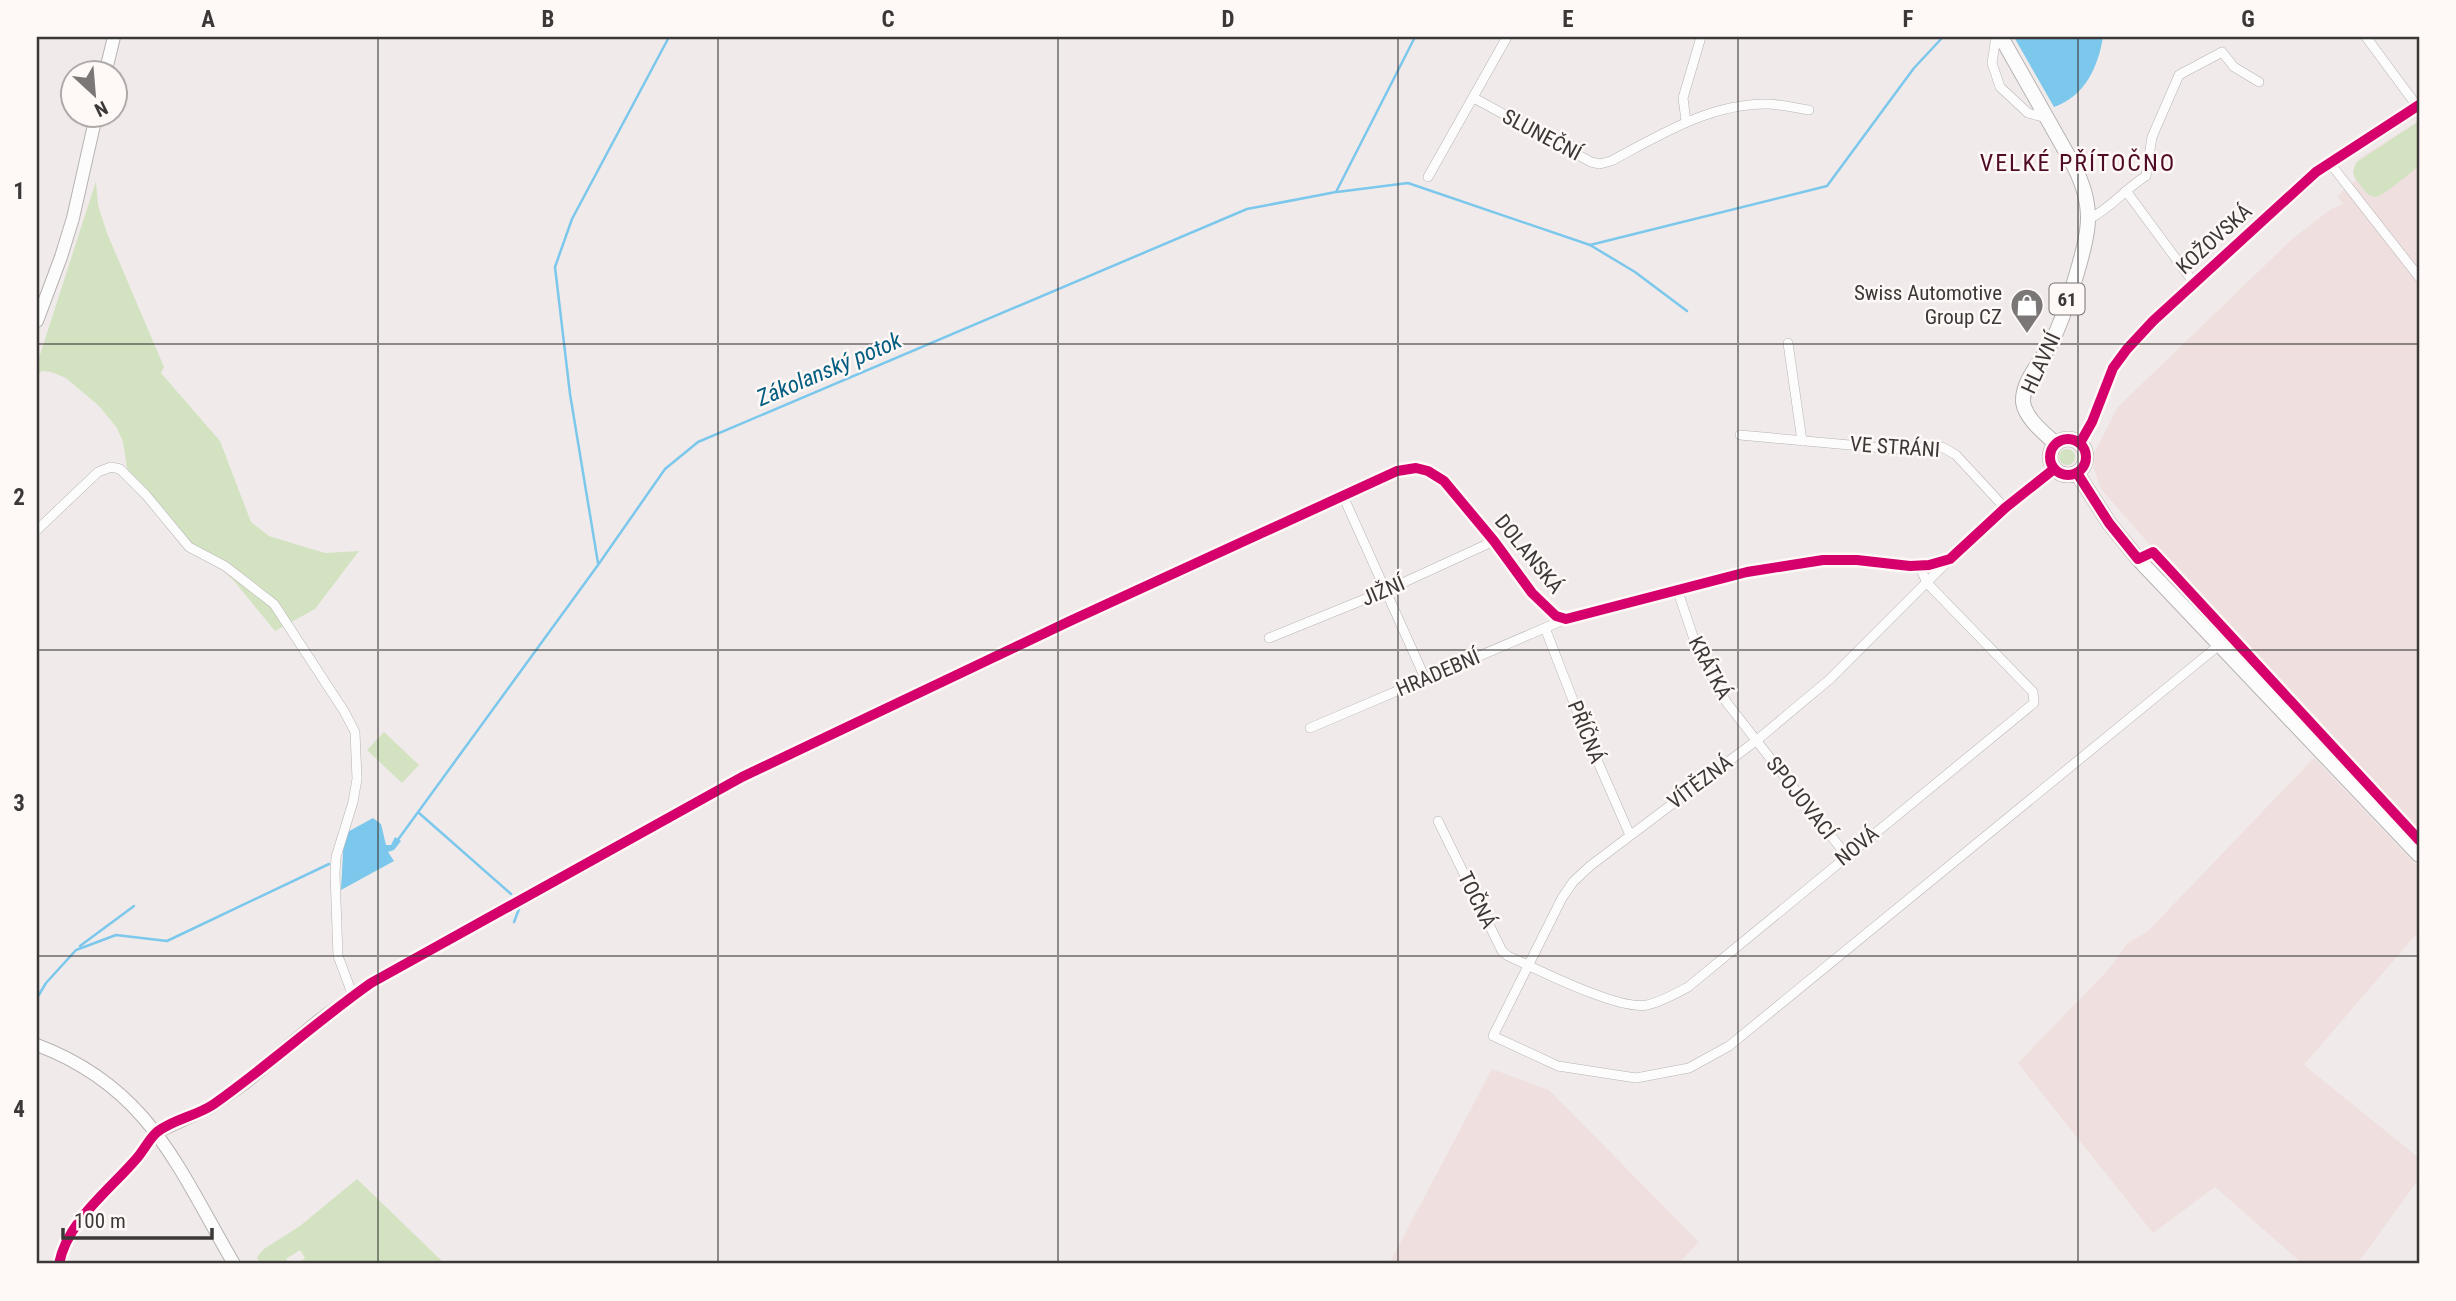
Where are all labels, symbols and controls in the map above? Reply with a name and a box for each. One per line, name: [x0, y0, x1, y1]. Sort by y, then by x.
text: A: [201, 6, 215, 33]
text: B: [542, 6, 554, 33]
text: C: [881, 6, 895, 33]
text: D: [1222, 6, 1235, 33]
text: E: [1562, 6, 1574, 33]
text: F: [1903, 6, 1914, 33]
text: G: [2241, 6, 2255, 33]
north arrow: [60, 60, 130, 130]
text: N: [91, 96, 112, 122]
street label: SLUNEČNÍ: [1499, 104, 1586, 166]
district label: VELKÉ PŘÍTOČNO: [1980, 148, 2176, 177]
text: 1: [13, 178, 25, 205]
street label: KOŽOVSKÁ: [2171, 199, 2257, 279]
place label: Swiss Automotive Group CZ: [1854, 281, 2002, 329]
road number: 61: [2050, 284, 2084, 314]
shop icon: Swiss Automotive Group CZ: [2008, 286, 2046, 335]
water label: Zákolanský potok: [752, 326, 907, 413]
street label: HLAVNÍ: [2017, 328, 2066, 397]
street label: VE STRÁNI: [1849, 432, 1941, 462]
text: 2: [13, 484, 25, 511]
street label: DOLANSKÁ: [1490, 510, 1568, 598]
street label: JIŽNÍ: [1358, 571, 1409, 611]
street label: KRÁTKÁ: [1683, 632, 1737, 704]
street label: HRADEBNÍ: [1393, 644, 1484, 701]
street label: PŘÍČNÁ: [1563, 697, 1609, 767]
street label: VÍTĚZNÁ: [1663, 750, 1737, 814]
street label: SPOJOVACÍ: [1761, 752, 1841, 845]
text: 3: [13, 790, 25, 817]
street label: NOVÁ: [1831, 821, 1883, 871]
street label: TOČNÁ: [1453, 868, 1501, 932]
text: 4: [13, 1096, 25, 1123]
scale bar: [63, 1196, 212, 1240]
text: 100 m: [74, 1209, 126, 1233]

